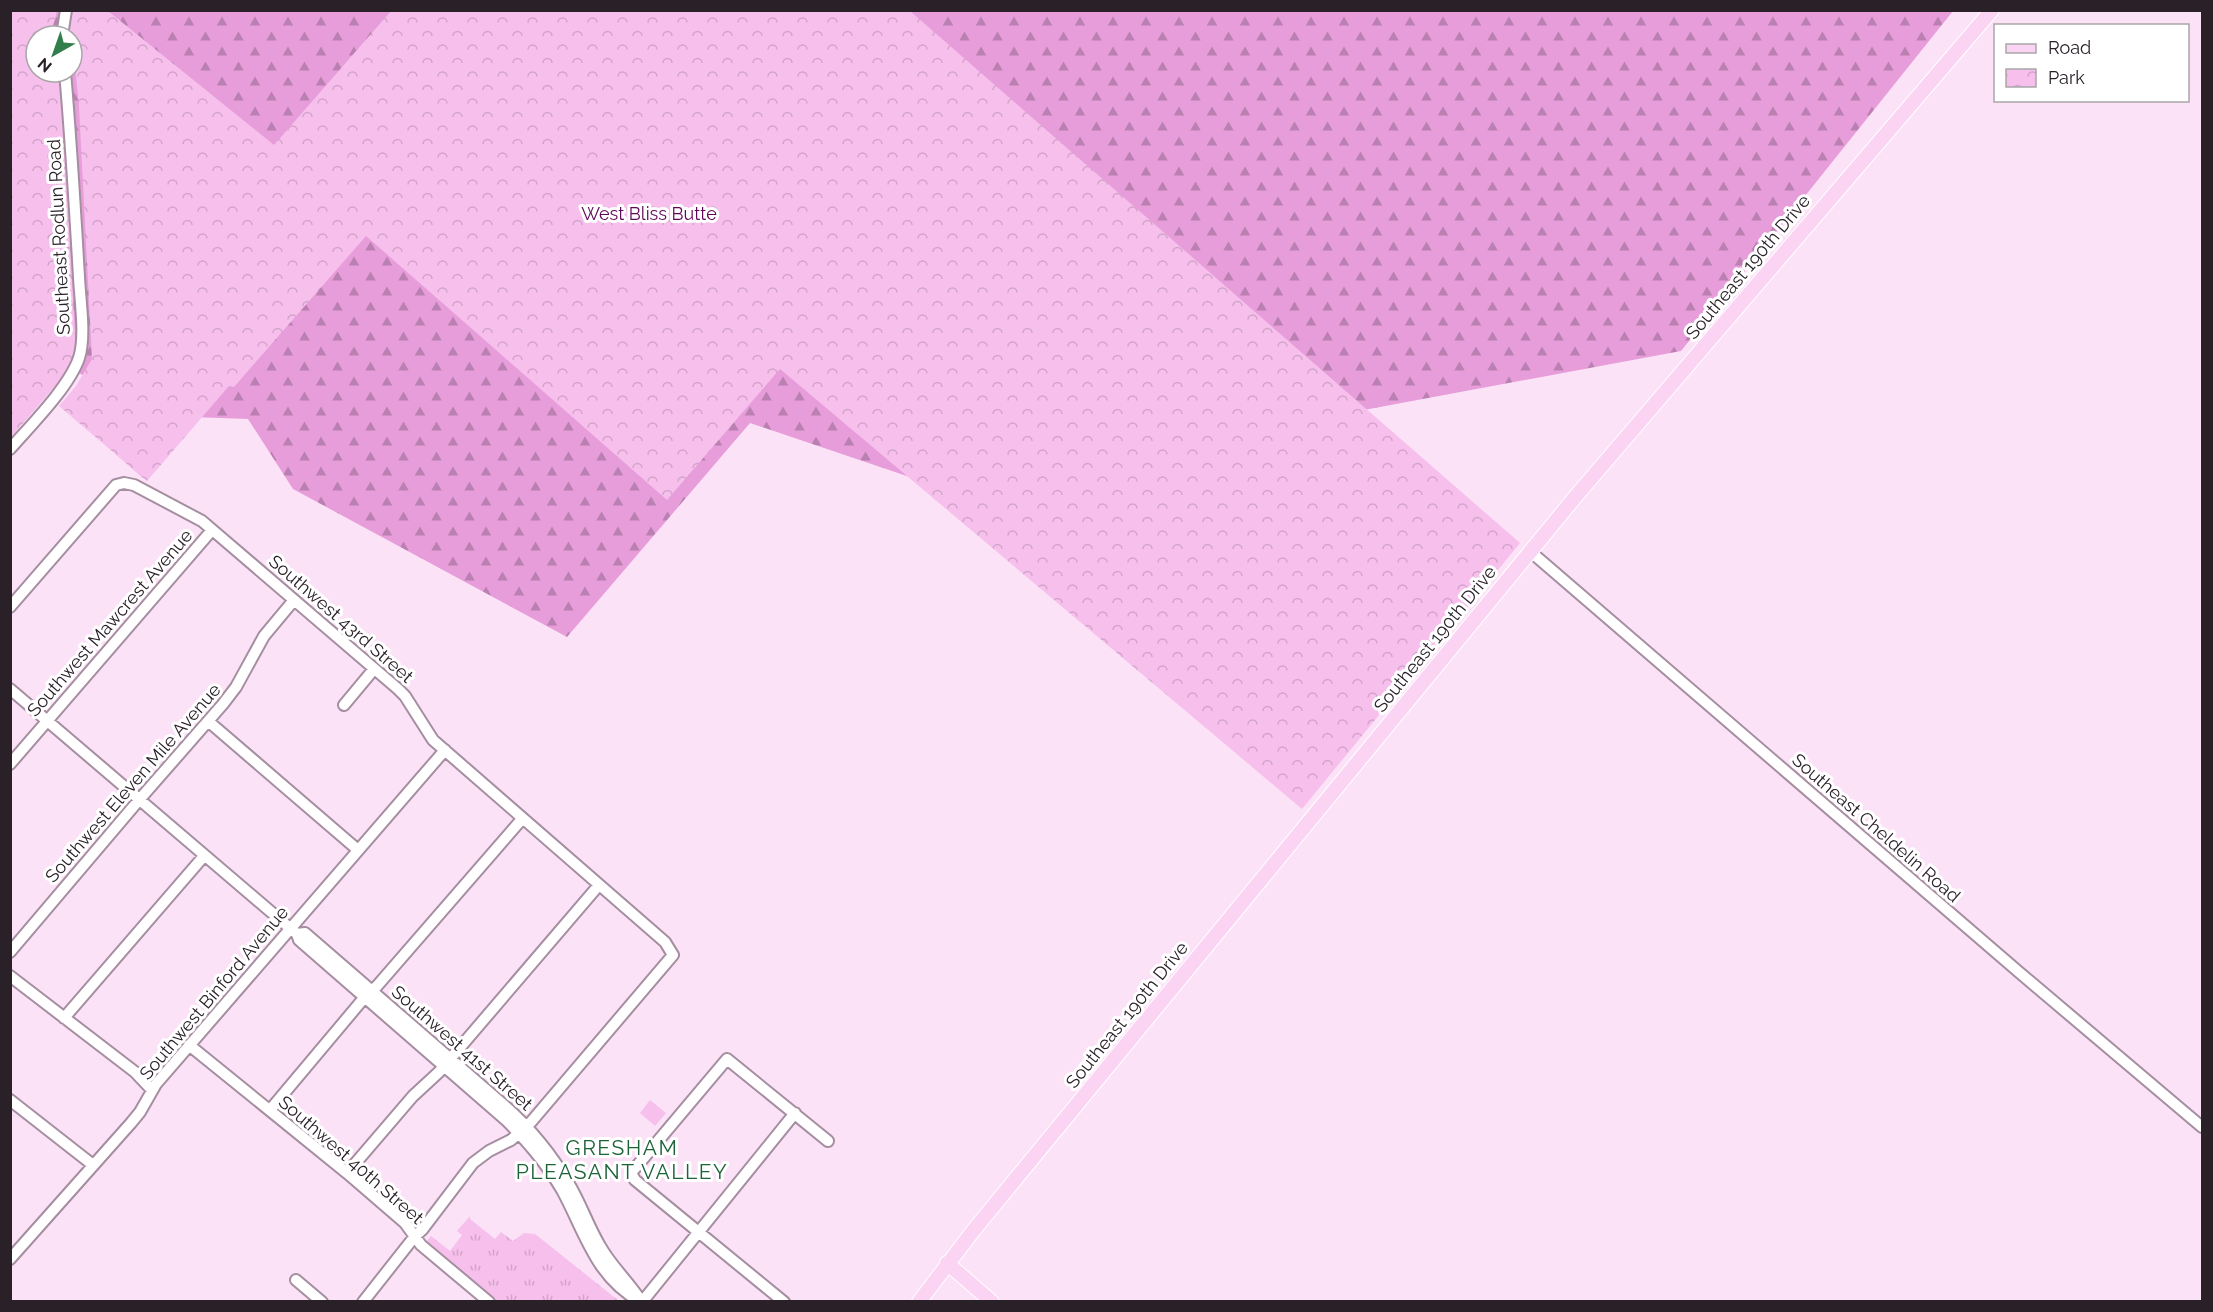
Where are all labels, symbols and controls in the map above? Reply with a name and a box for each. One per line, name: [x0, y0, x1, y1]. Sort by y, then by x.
north arrow: [24, 24, 84, 84]
legend: [1994, 24, 2189, 102]
text: Road: [2048, 37, 2091, 58]
text: N: [34, 54, 55, 76]
text: Park: [2048, 67, 2085, 88]
street label: Southeast Rodlun Road: [43, 139, 74, 335]
street label: Southeast 190th Drive: [1681, 190, 1814, 343]
park label: West Bliss Butte: [581, 203, 717, 224]
street label: Southwest Mawcrest Avenue: [23, 525, 197, 720]
street label: Southwest 43rd Street: [265, 550, 418, 687]
street label: Southeast 190th Drive: [1369, 561, 1500, 716]
street label: Southwest Eleven Mile Avenue: [41, 679, 225, 886]
street label: Southeast Cheldelin Road: [1788, 749, 1965, 906]
street label: Southwest Binford Avenue: [135, 901, 293, 1084]
street label: Southeast 190th Drive: [1061, 937, 1192, 1092]
street label: Southwest 41st Street: [388, 981, 537, 1114]
street label: Southwest 40th Street: [275, 1091, 428, 1228]
district label: GRESHAM PLEASANT VALLEY: [516, 1135, 728, 1184]

